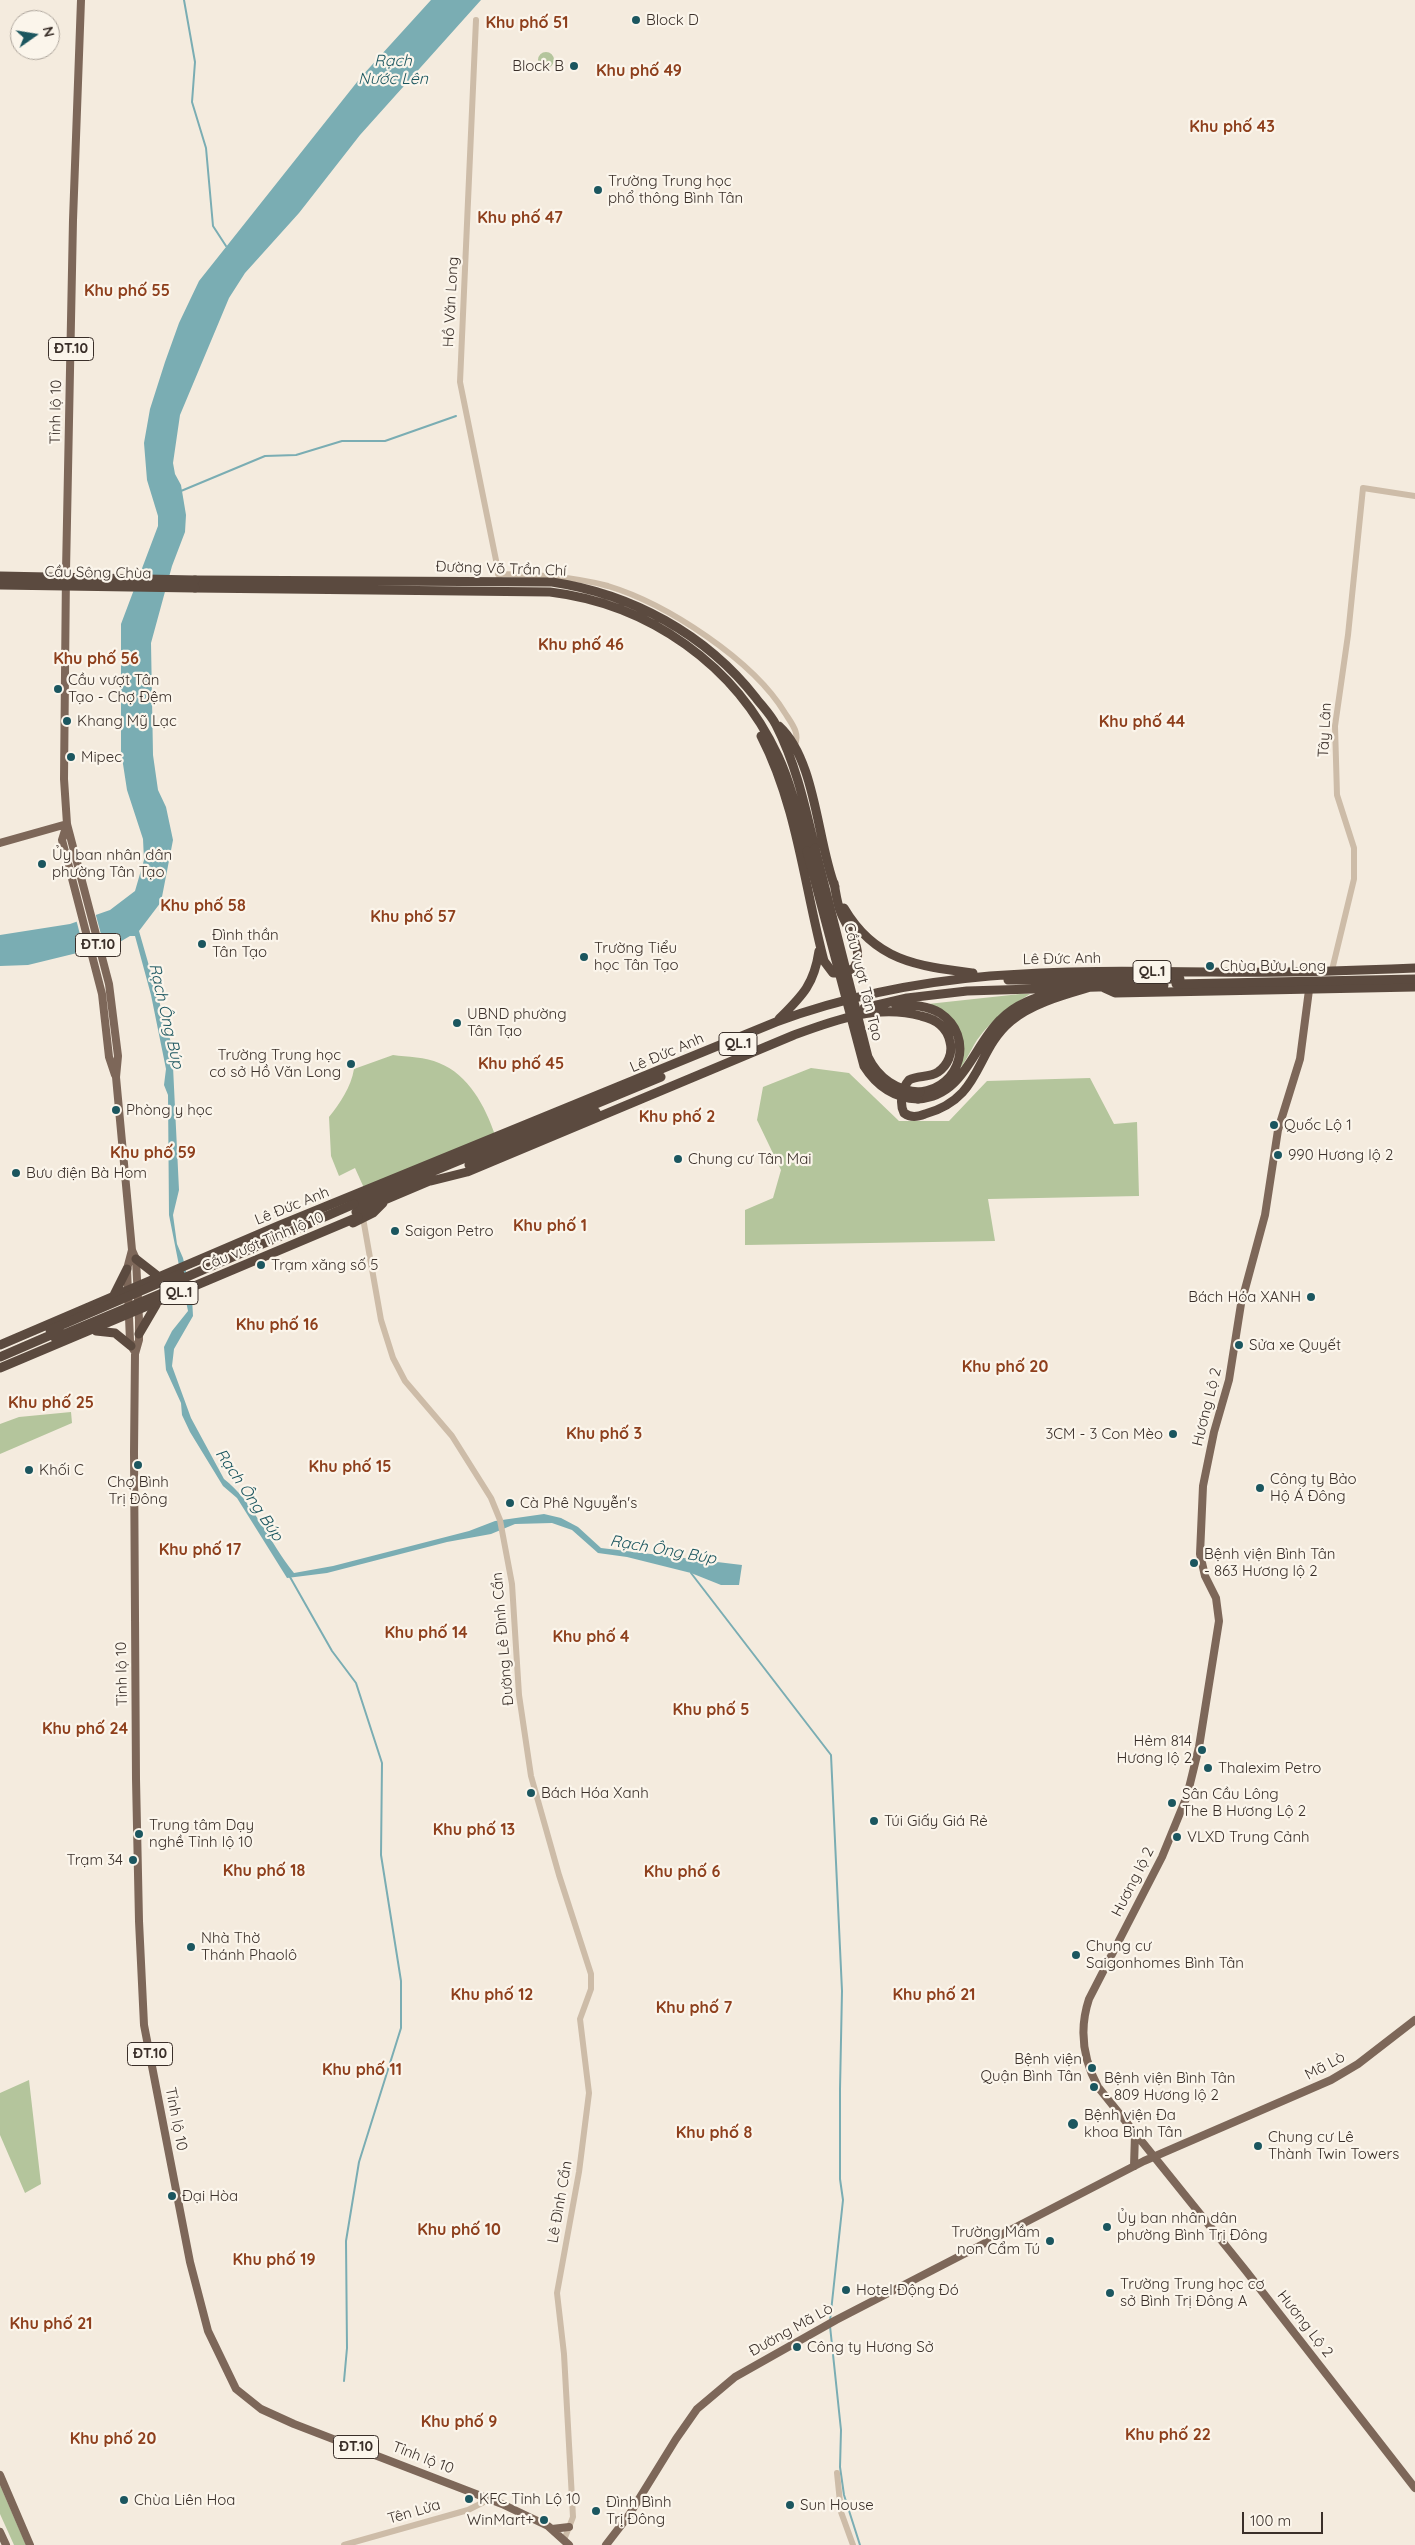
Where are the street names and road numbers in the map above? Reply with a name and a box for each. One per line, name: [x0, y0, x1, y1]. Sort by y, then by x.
street label: Hồ Văn Long: [440, 256, 462, 348]
road number: ĐT.10: [48, 338, 94, 360]
street label: Tỉnh lộ 10: [46, 380, 66, 444]
street label: Đường Võ Trần Chí: [435, 558, 567, 580]
street label: Cầu Sông Chùa: [44, 563, 152, 583]
street label: Tây Lân: [1315, 702, 1335, 758]
street label: Cầu vượt Tân Tạo: [840, 921, 886, 1043]
road number: ĐT.10: [76, 934, 120, 956]
street label: Lê Đức Anh: [1023, 949, 1101, 969]
road number: QL.1: [1133, 960, 1171, 984]
street label: Lê Đức Anh: [627, 1029, 707, 1077]
road number: QL.1: [719, 1032, 757, 1056]
street label: Lê Đức Anh: [252, 1183, 332, 1229]
street label: Cầu vượt Tỉnh lộ 10: [199, 1208, 327, 1276]
road number: QL.1: [160, 1282, 198, 1305]
street label: Hương Lộ 2: [1189, 1366, 1225, 1448]
street label: Đường Lê Đình Cẩn: [488, 1572, 518, 1706]
street label: Tỉnh lộ 10: [112, 1642, 132, 1706]
street label: Hương lộ 2: [1108, 1844, 1158, 1920]
road number: ĐT.10: [128, 2042, 172, 2066]
street label: Mã Lò: [1302, 2048, 1348, 2084]
street label: Tỉnh lộ 10: [161, 2086, 191, 2152]
street label: Lê Đình Cẩn: [544, 2159, 576, 2245]
street label: Hương Lộ 2: [1273, 2287, 1337, 2361]
street label: Đường Mã Lò: [746, 2300, 836, 2360]
road number: ĐT.10: [334, 2436, 378, 2458]
street label: Tỉnh lộ 10: [390, 2438, 456, 2478]
street label: Tên Lửa: [386, 2496, 442, 2528]

